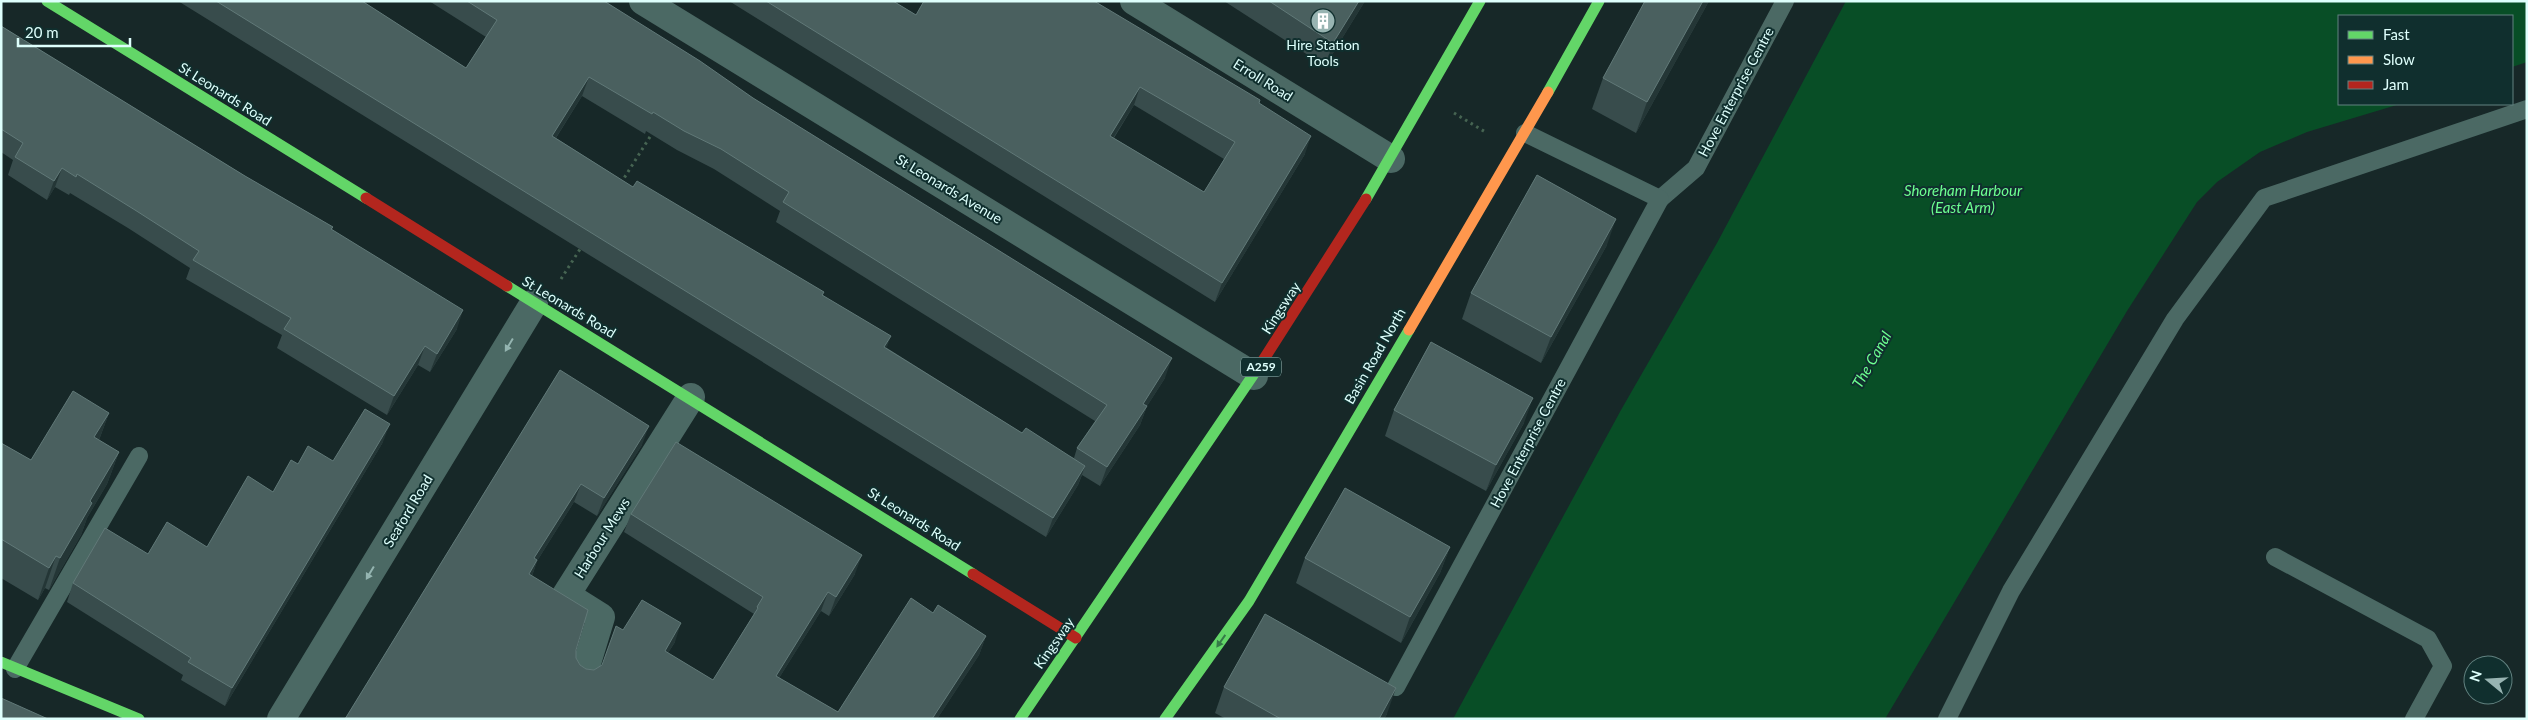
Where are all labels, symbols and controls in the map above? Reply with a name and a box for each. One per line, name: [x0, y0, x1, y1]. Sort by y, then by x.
building icon: Hire Station Tools: [1310, 8, 1336, 34]
scale bar: [18, 15, 130, 47]
legend: [2338, 15, 2513, 105]
text: 20 m: [25, 23, 59, 41]
street label: Hove Enterprise Centre: [1694, 24, 1777, 159]
text: Fast: [2383, 25, 2410, 43]
place label: Hire Station Tools: [1286, 36, 1360, 69]
text: Slow: [2383, 50, 2415, 68]
street label: Erroll Road: [1230, 55, 1296, 105]
street label: St Leonards Road: [176, 58, 275, 129]
text: Jam: [2383, 75, 2409, 93]
street label: St Leonards Avenue: [893, 150, 1005, 227]
water label: Shoreham Harbour (East Arm): [1904, 181, 2023, 216]
street label: St Leonards Road: [519, 272, 619, 341]
street label: Kingsway: [1257, 278, 1304, 337]
street label: Basin Road North: [1340, 305, 1409, 407]
water label: The Canal: [1848, 327, 1895, 391]
one-way arrow: [504, 339, 513, 352]
road number: A259: [1241, 358, 1281, 377]
street label: Hove Enterprise Centre: [1486, 375, 1569, 510]
street label: Seaford Road: [379, 471, 436, 550]
street label: St Leonards Road: [865, 483, 964, 554]
street label: Harbour Mews: [570, 494, 633, 581]
one-way arrow: [365, 567, 374, 580]
street label: Kingsway: [1030, 613, 1078, 672]
one-way arrow: [1216, 634, 1226, 648]
north arrow: [2463, 655, 2513, 705]
text: N: [2465, 668, 2485, 684]

